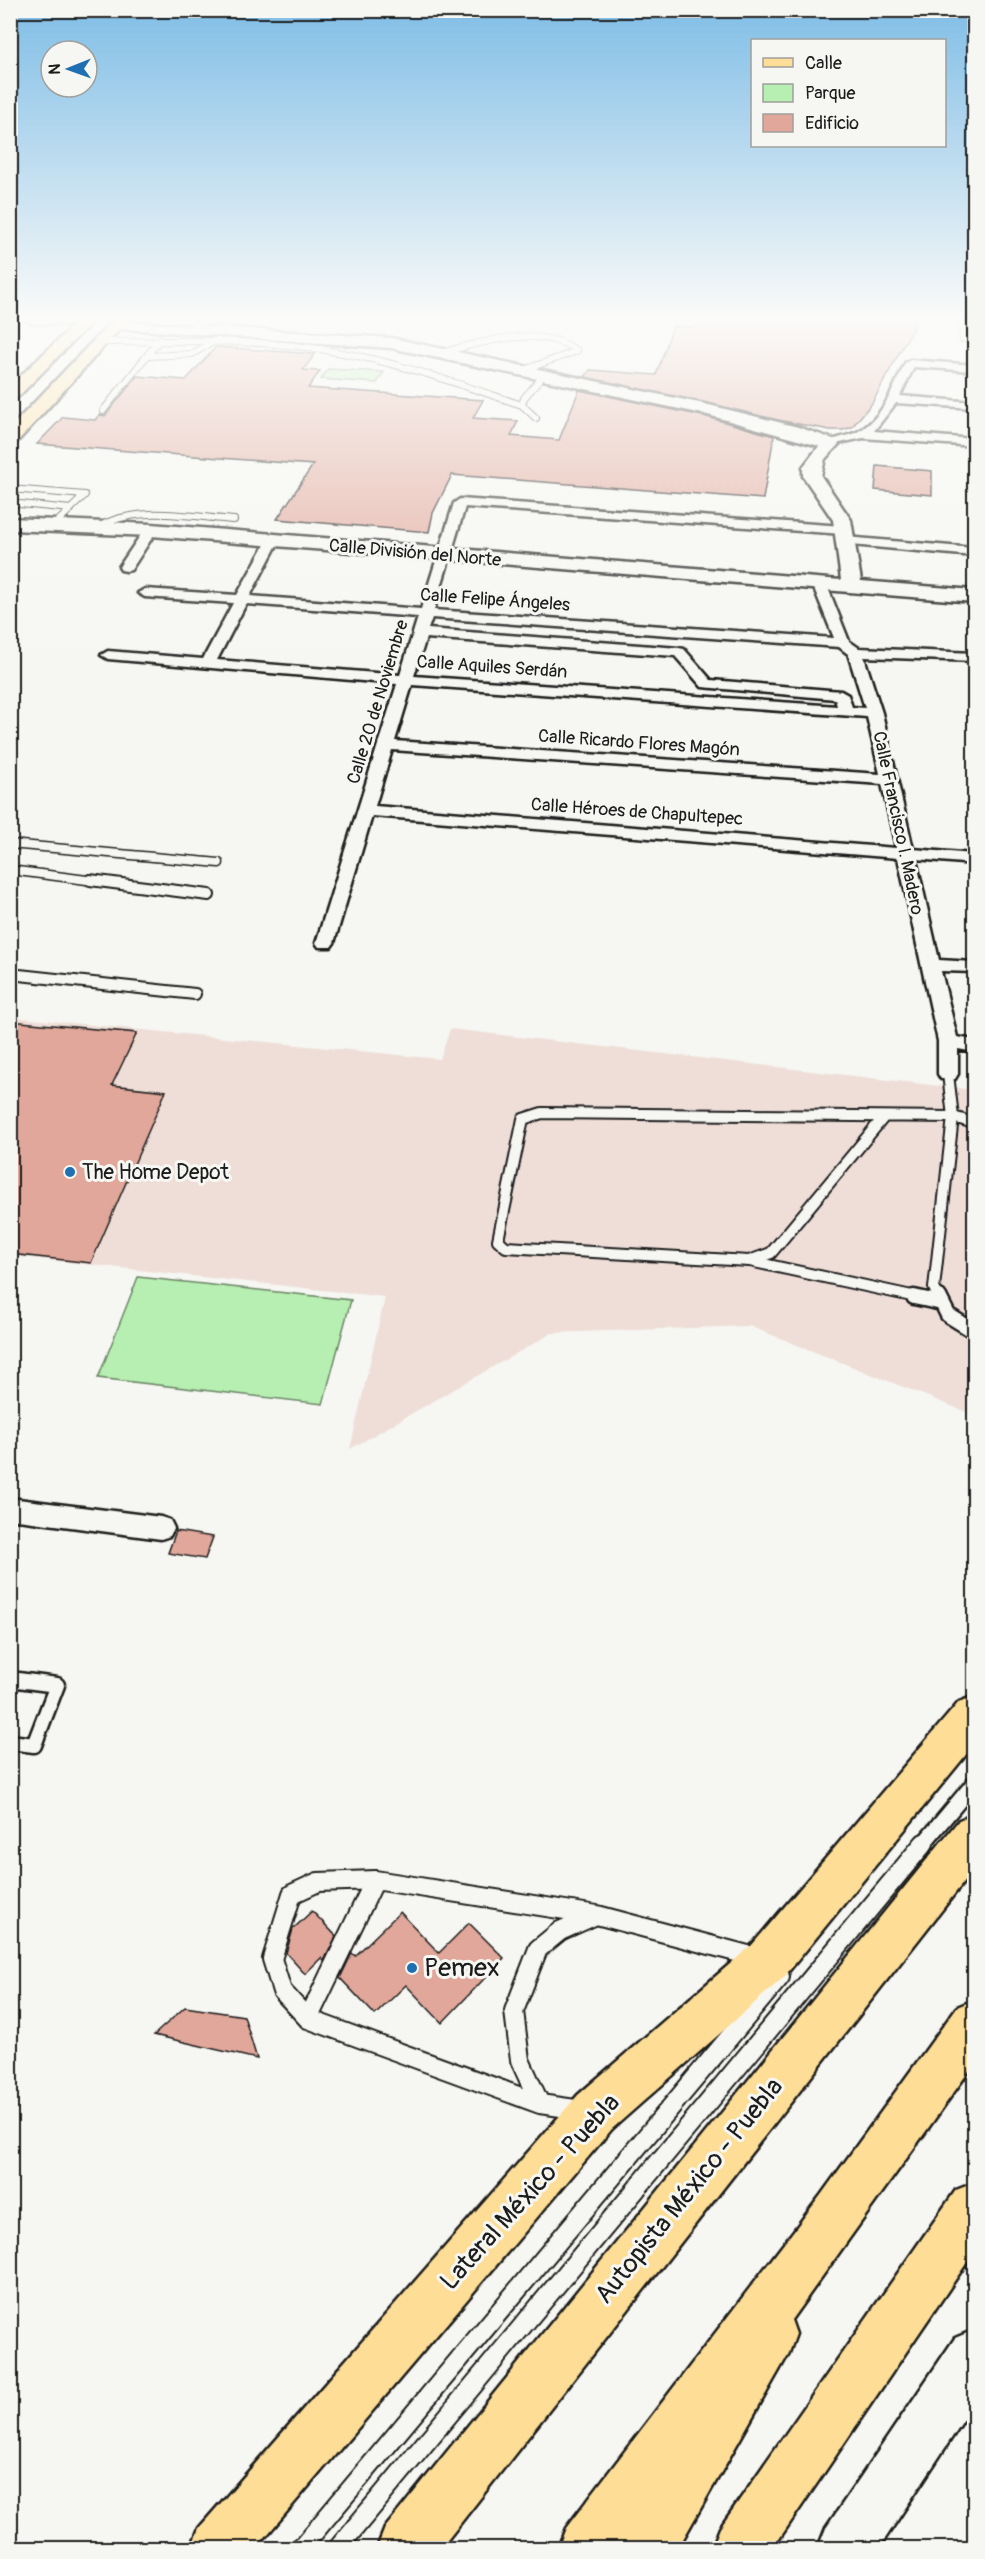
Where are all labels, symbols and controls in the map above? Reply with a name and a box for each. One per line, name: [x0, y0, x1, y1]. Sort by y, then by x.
north arrow: [39, 39, 99, 99]
legend: [751, 39, 946, 147]
text: Calle: [805, 52, 842, 75]
text: N: [45, 63, 65, 75]
text: Parque: [805, 82, 855, 105]
text: Edificio: [805, 112, 859, 135]
street label: Calle División del Norte: [328, 534, 502, 572]
street label: Calle Felipe Ángeles: [419, 583, 571, 617]
street label: Calle 20 de Noviembre: [342, 617, 414, 787]
street label: Calle Aquiles Serdán: [416, 650, 568, 684]
street label: Calle Ricardo Flores Magón: [537, 724, 741, 762]
street label: Calle Francisco I. Madero: [867, 729, 929, 917]
street label: Calle Héroes de Chapultepec: [530, 793, 744, 831]
place label: The Home Depot: [82, 1159, 230, 1186]
marker: The Home Depot: [63, 1165, 77, 1179]
place label: Pemex: [424, 1952, 500, 1984]
marker: Pemex: [405, 1961, 419, 1975]
street label: Autopista México - Puebla: [588, 2072, 790, 2310]
street label: Lateral México - Puebla: [433, 2087, 627, 2297]

